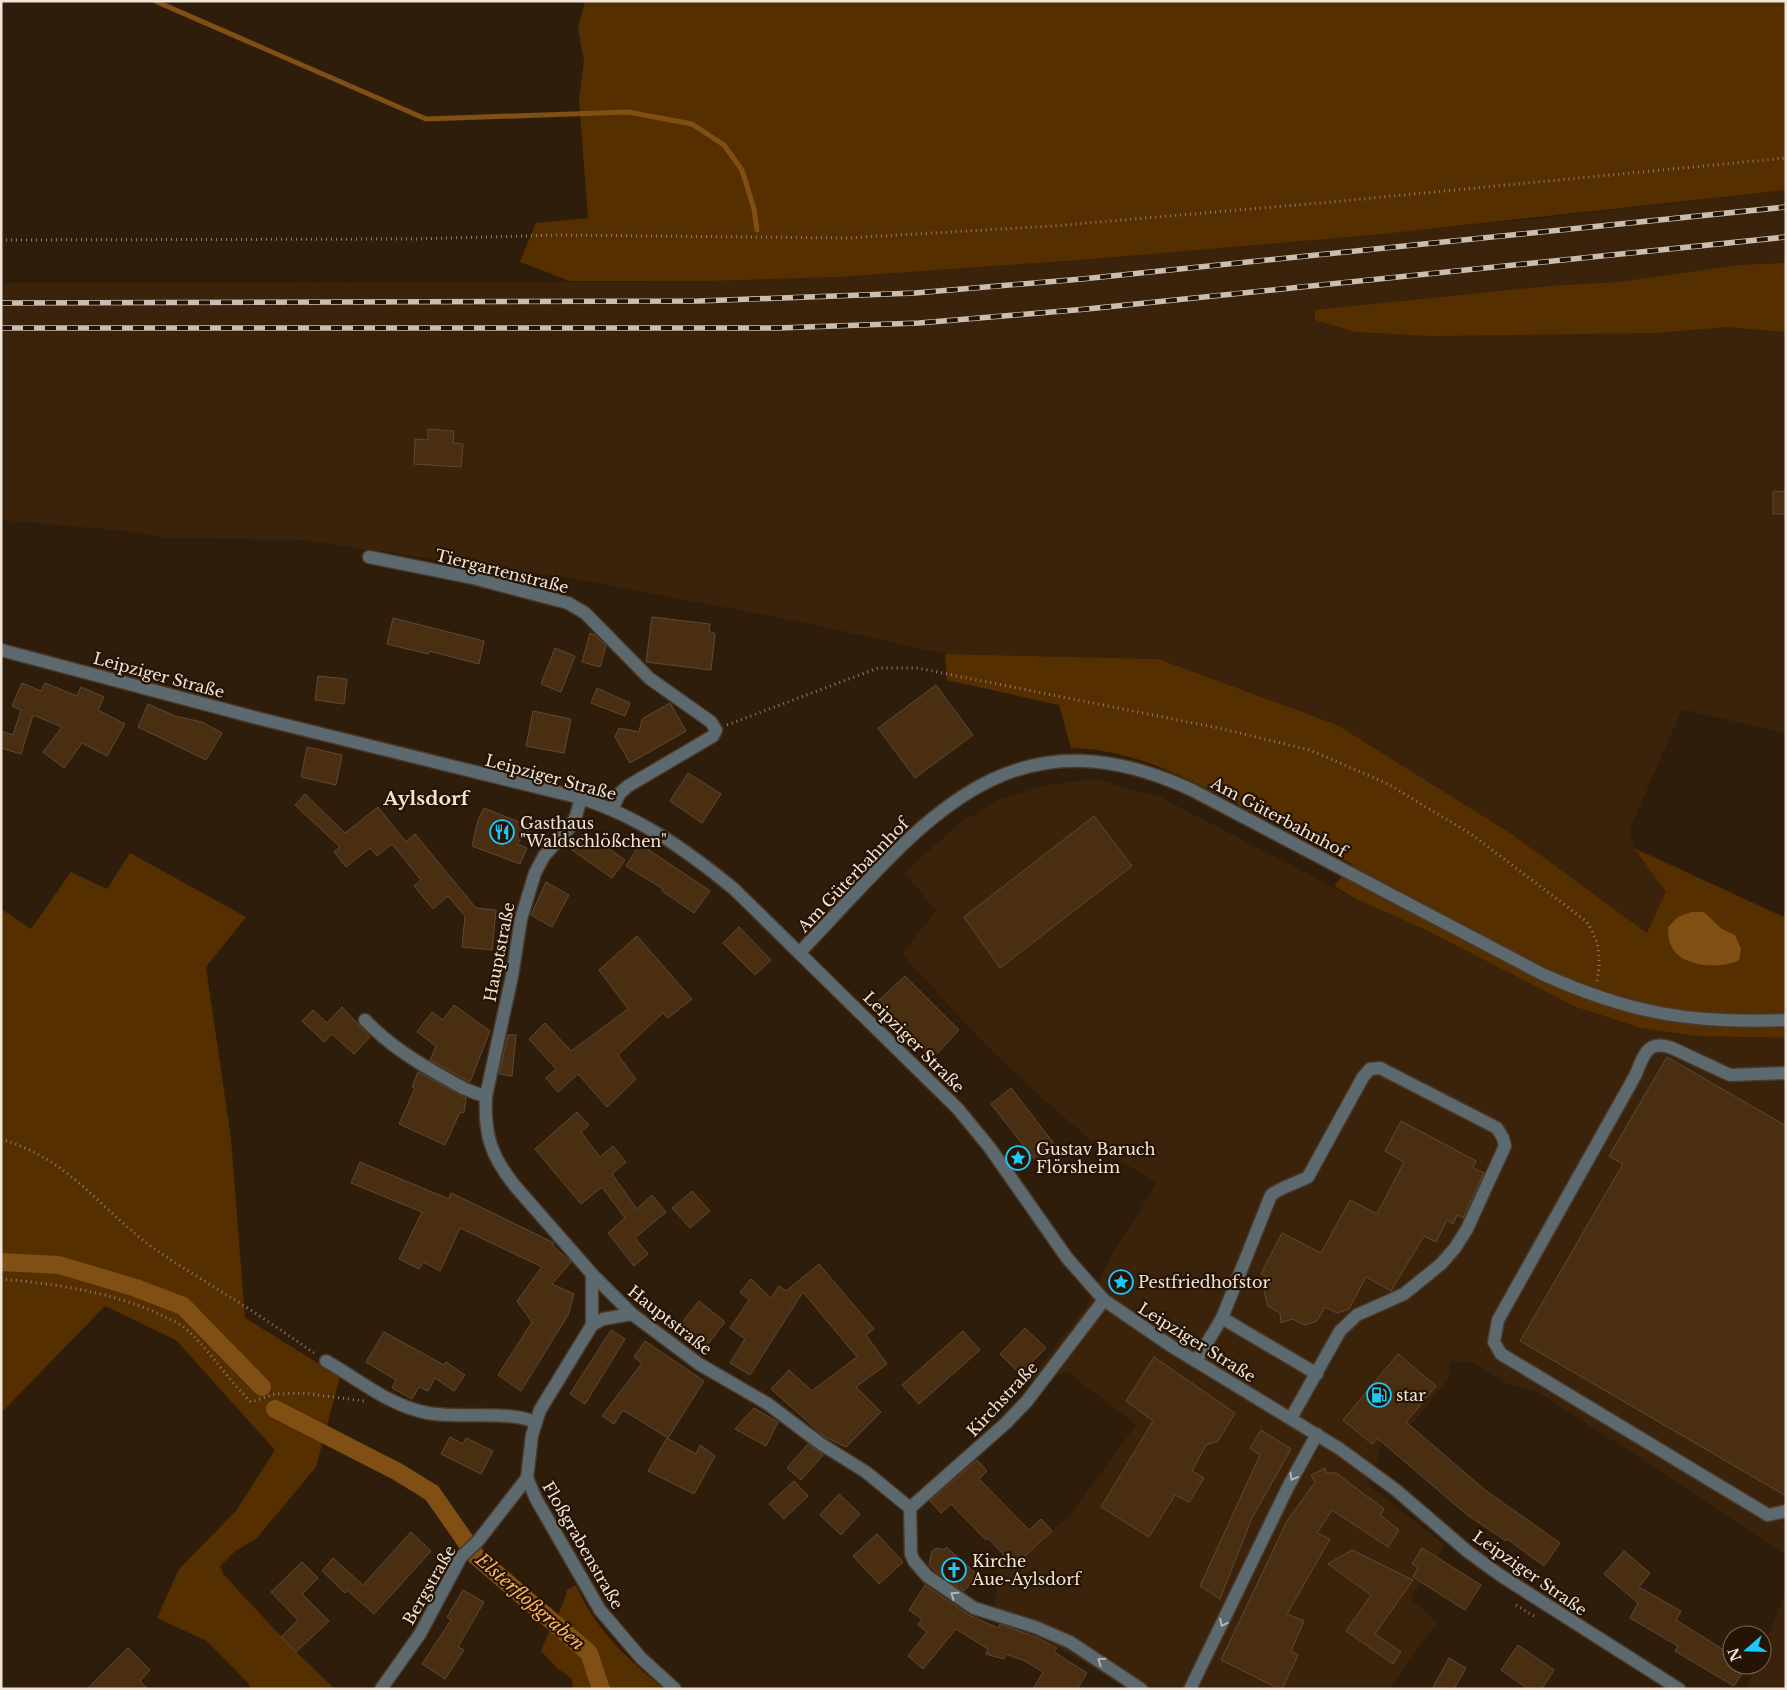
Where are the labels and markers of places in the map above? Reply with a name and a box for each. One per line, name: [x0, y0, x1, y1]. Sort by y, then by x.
place label: Gasthaus "Waldschlößchen": [520, 813, 667, 851]
restaurant icon: Gasthaus "Waldschlößchen": [489, 819, 515, 845]
place label: Gustav Baruch Flörsheim: [1036, 1139, 1155, 1177]
place icon: Gustav Baruch Flörsheim: [1005, 1145, 1031, 1171]
place icon: Pestfriedhofstor: [1108, 1269, 1134, 1295]
place label: Pestfriedhofstor: [1138, 1272, 1270, 1292]
fuel station icon: star: [1366, 1382, 1392, 1408]
place label: star: [1396, 1385, 1426, 1405]
place label: Kirche Aue-Aylsdorf: [971, 1551, 1083, 1589]
church icon: Kirche Aue-Aylsdorf: [941, 1557, 967, 1583]

